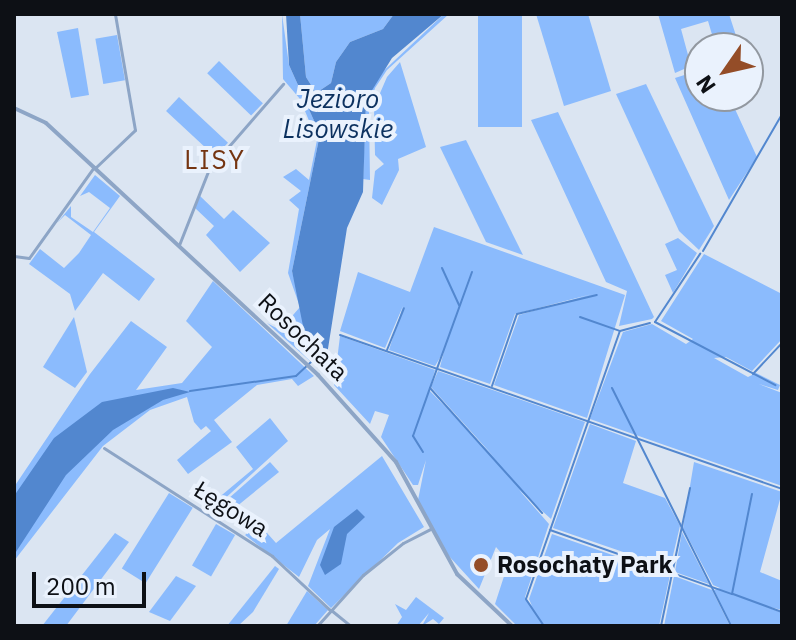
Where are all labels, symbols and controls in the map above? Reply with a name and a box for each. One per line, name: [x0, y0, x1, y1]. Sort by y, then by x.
north arrow: [684, 32, 764, 112]
text: N: [689, 70, 722, 99]
water label: Jezioro Lisowskie: [283, 83, 393, 144]
district label: LISY: [184, 144, 246, 176]
street label: Rosochata: [252, 287, 354, 387]
street label: Łęgowa: [189, 475, 273, 543]
place label: Rosochaty Park: [497, 551, 672, 579]
scale bar: [36, 556, 150, 606]
marker: Rosochaty Park: [472, 556, 490, 574]
text: 200 m: [46, 570, 116, 602]

